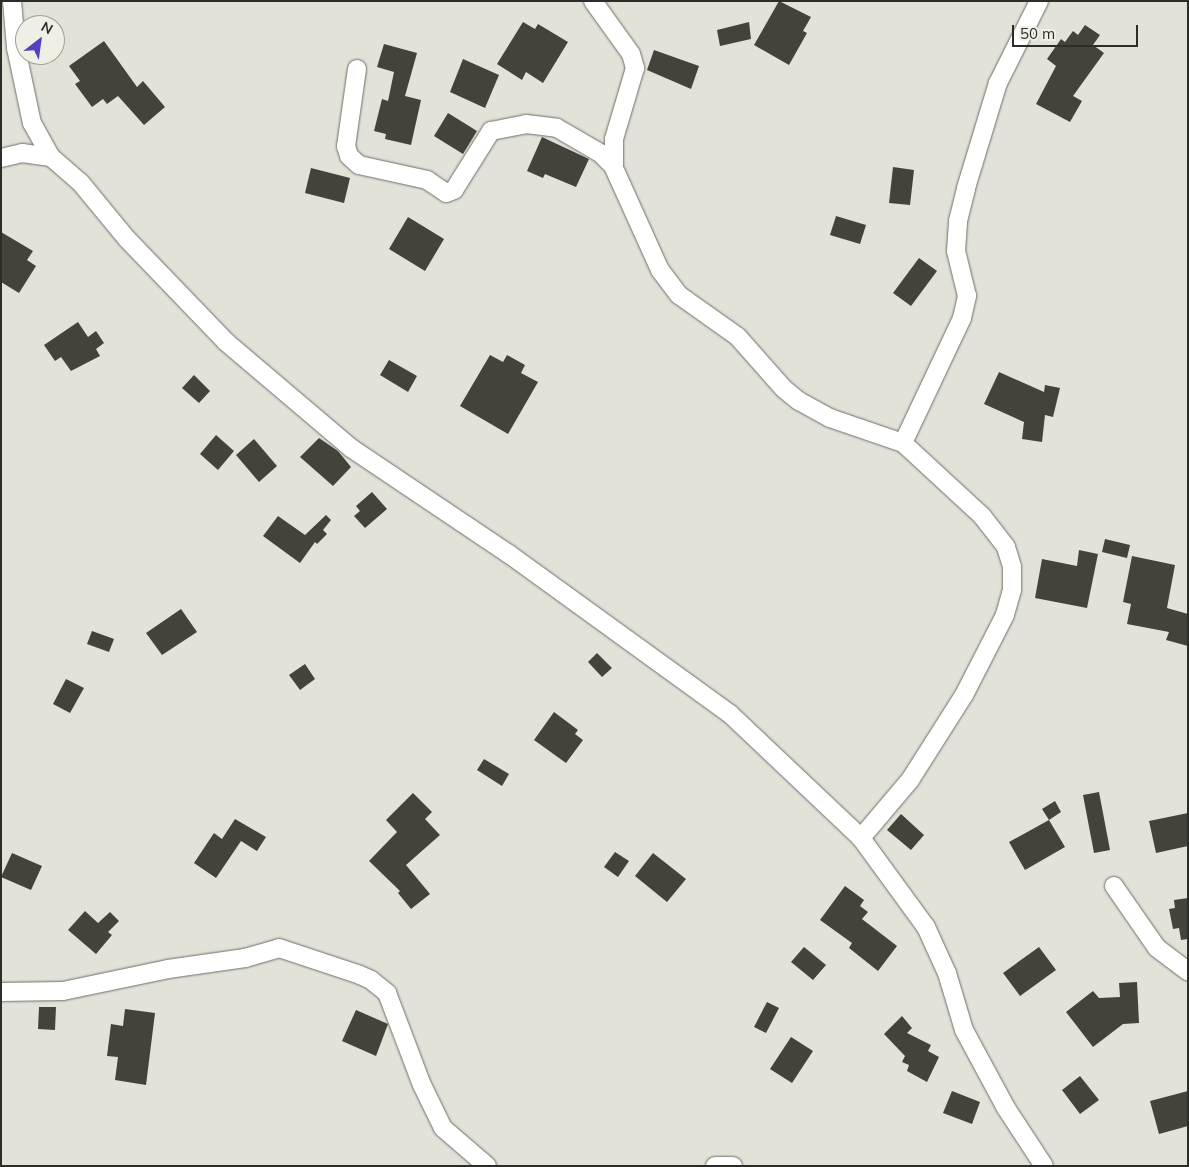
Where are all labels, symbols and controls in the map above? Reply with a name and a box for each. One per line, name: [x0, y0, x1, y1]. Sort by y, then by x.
north arrow: [15, 15, 65, 65]
scale bar: [1014, 15, 1140, 47]
text: N: [38, 17, 56, 38]
text: 50 m: [1020, 24, 1055, 43]

